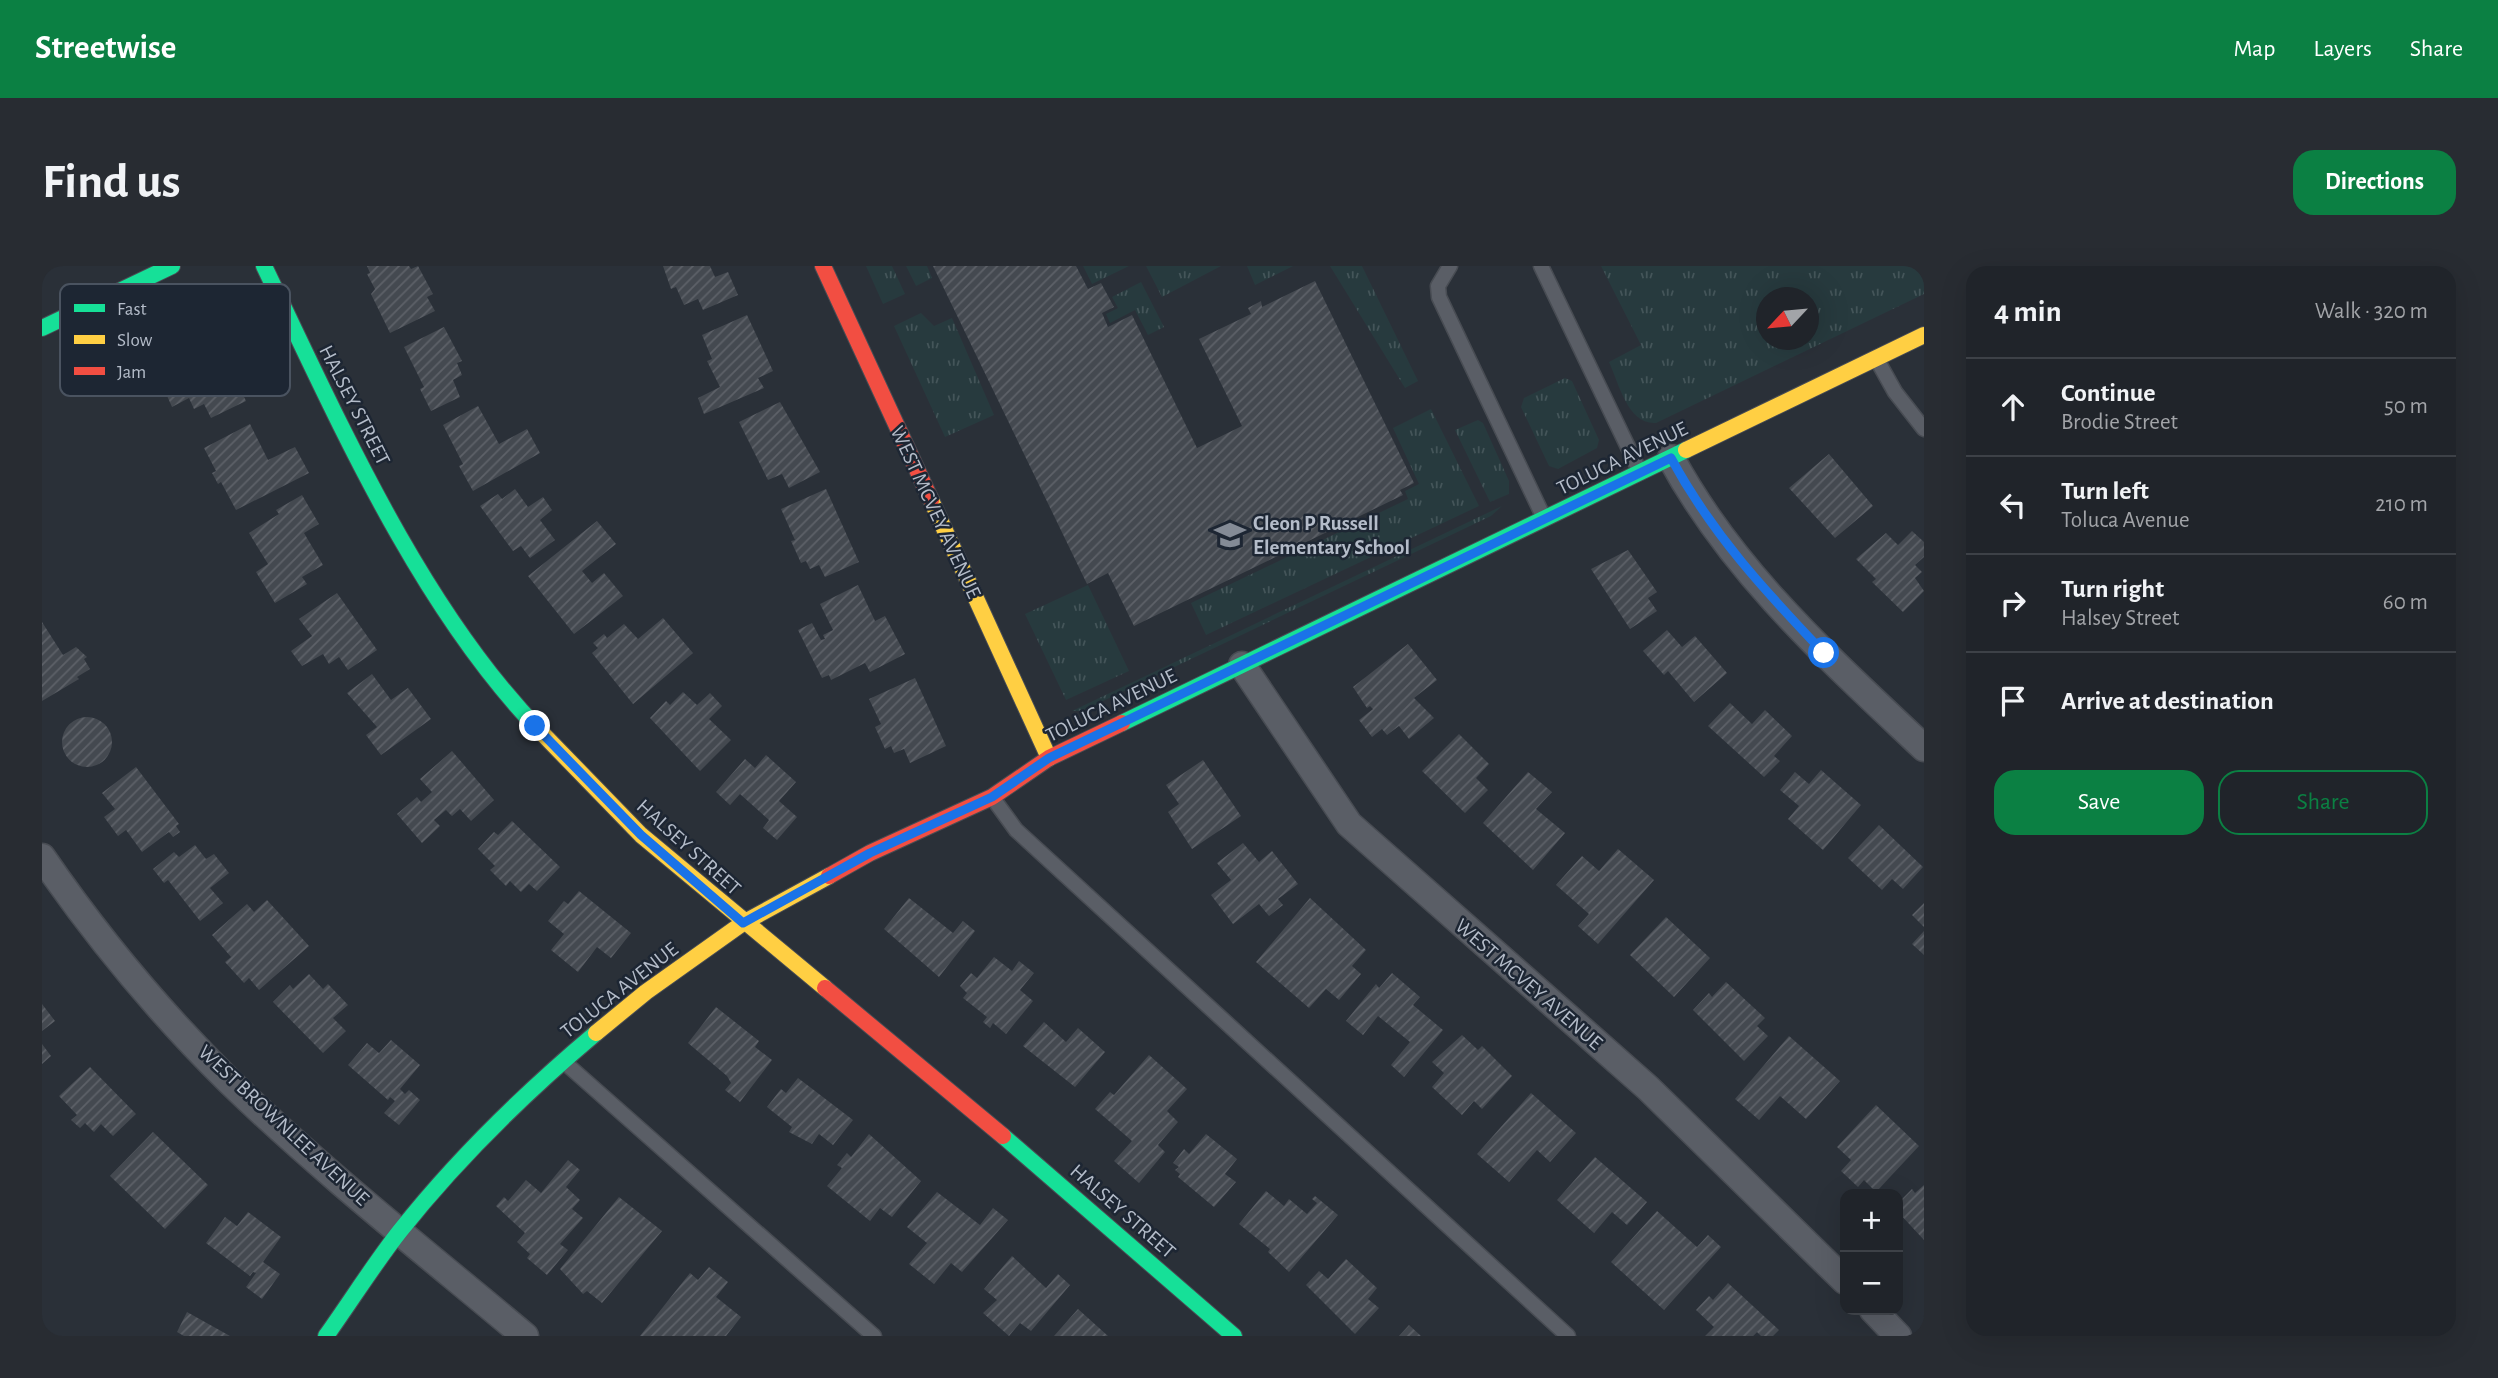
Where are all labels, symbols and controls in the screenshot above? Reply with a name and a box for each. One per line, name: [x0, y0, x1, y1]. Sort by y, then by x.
text: Streetwise: [35, 32, 176, 65]
text: Map: [2233, 37, 2275, 61]
text: Layers: [2313, 37, 2372, 61]
text: Share: [2410, 37, 2463, 61]
button: Directions: [2293, 150, 2456, 215]
text: Find us: [42, 158, 181, 207]
legend: [60, 284, 290, 396]
north arrow: [1756, 287, 1819, 350]
text: 4 min: [1994, 297, 2062, 327]
text: Fast: [117, 300, 147, 319]
text: Walk · 320 m: [2315, 300, 2428, 323]
text: Slow: [117, 331, 153, 350]
street label: HALSEY STREET: [315, 342, 394, 469]
text: Jam: [117, 363, 146, 382]
text: Continue: [2061, 380, 2156, 406]
icon: ahead: [1994, 388, 2032, 426]
text: 50 m: [2384, 395, 2428, 418]
text: Brodie Street: [2061, 411, 2178, 434]
street label: TOLUCA AVENUE: [1554, 418, 1691, 499]
street label: WEST MCVEY AVENUE: [886, 423, 985, 602]
text: Turn left: [2061, 478, 2149, 504]
icon: left: [1994, 486, 2032, 524]
text: 210 m: [2375, 493, 2428, 516]
text: Toluca Avenue: [2061, 509, 2190, 532]
place label: Cleon P Russell Elementary School: [1253, 513, 1410, 558]
school or university icon: Cleon P Russell Elementary School: [1213, 518, 1247, 552]
text: Turn right: [2061, 576, 2164, 602]
icon: right: [1994, 584, 2032, 622]
text: 60 m: [2383, 591, 2428, 614]
text: Halsey Street: [2061, 607, 2179, 630]
route start: [1808, 637, 1839, 668]
street label: TOLUCA AVENUE: [1043, 665, 1180, 746]
icon: arrive: [1994, 682, 2032, 720]
text: Arrive at destination: [2061, 688, 2274, 714]
route end: [519, 710, 550, 741]
button: Save: [1994, 770, 2204, 835]
button: Share: [2218, 770, 2428, 835]
street label: HALSEY STREET: [633, 795, 745, 899]
street label: WEST MCVEY AVENUE: [1451, 915, 1606, 1054]
street label: TOLUCA AVENUE: [557, 938, 682, 1043]
street label: WEST BROWNLEE AVENUE: [194, 1041, 373, 1210]
street label: HALSEY STREET: [1066, 1160, 1179, 1263]
map controls: [1840, 1189, 1903, 1315]
button: +: [1840, 1189, 1903, 1252]
button: −: [1840, 1252, 1903, 1315]

